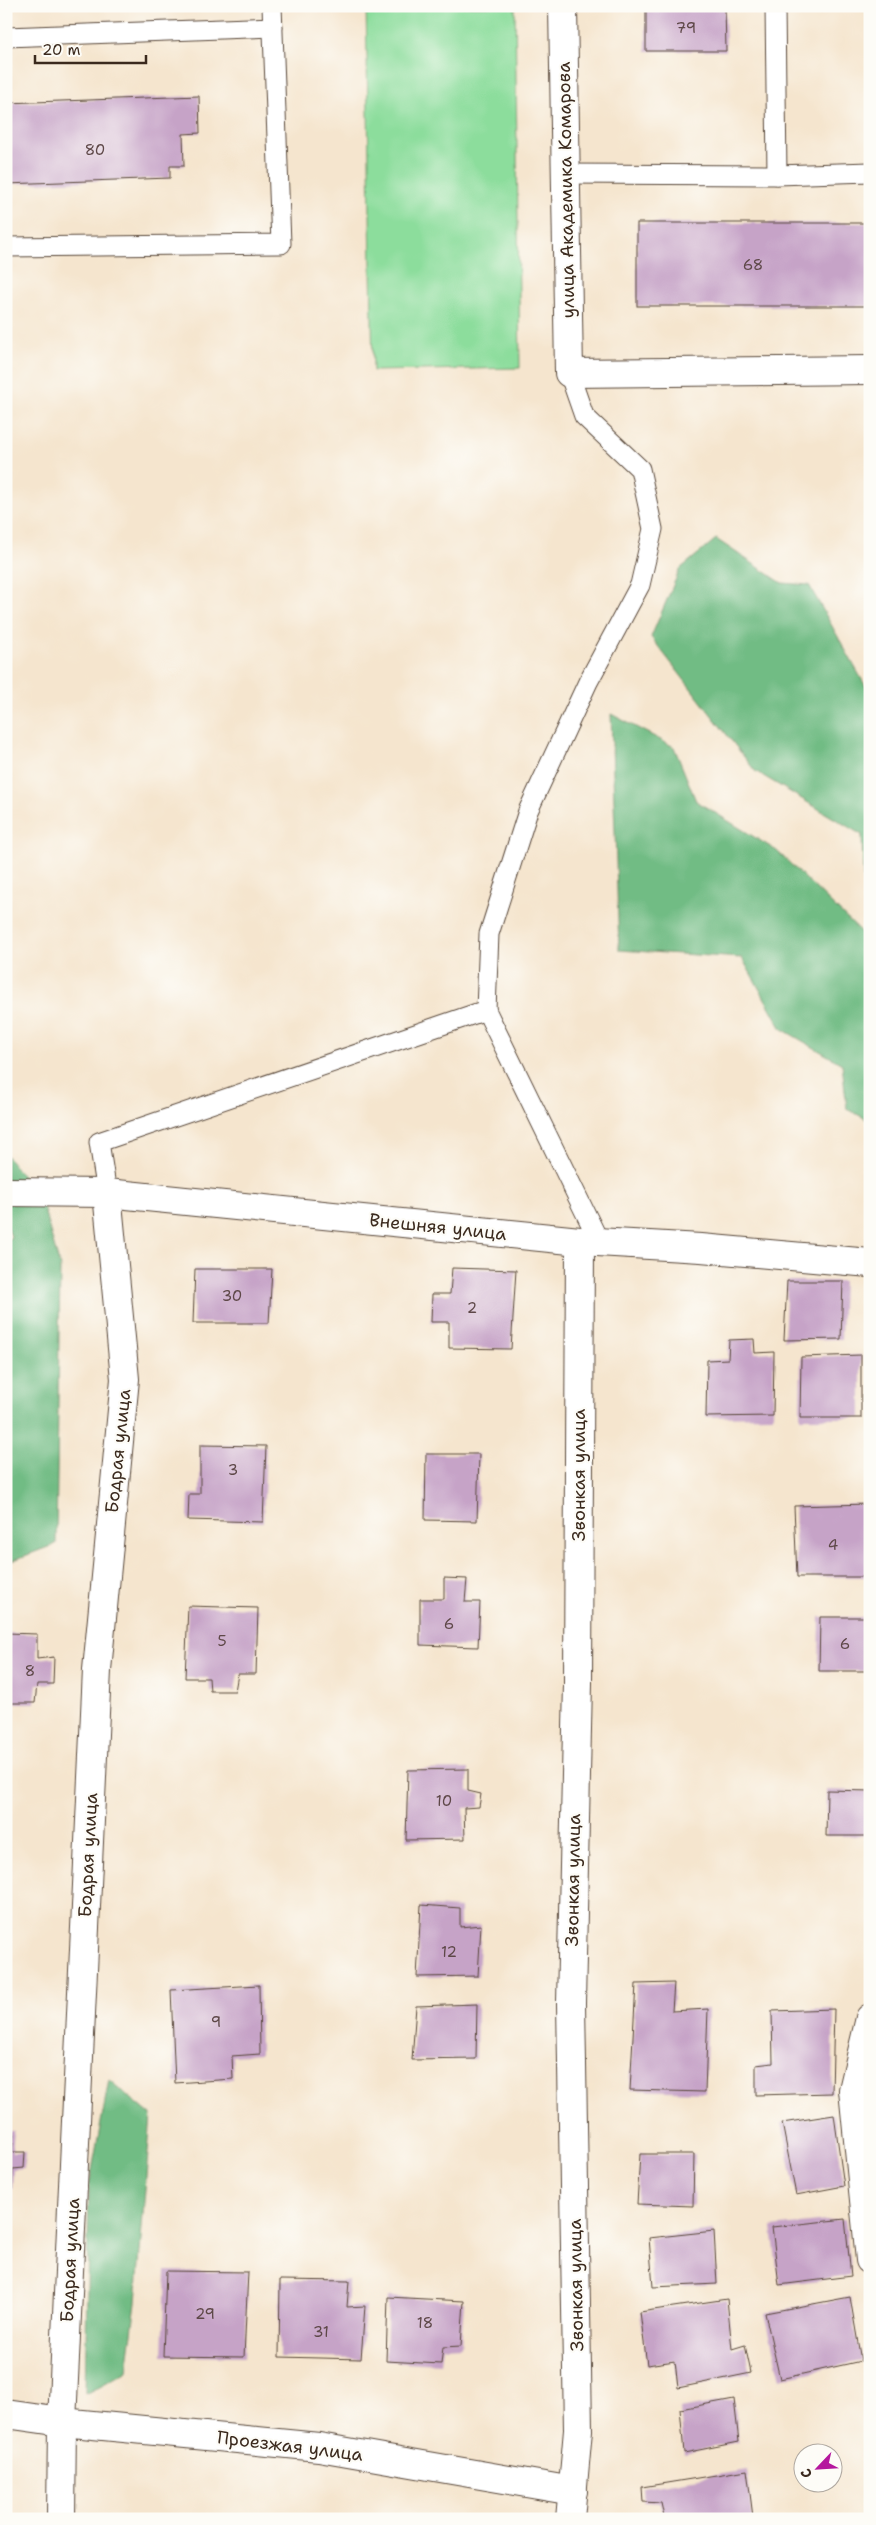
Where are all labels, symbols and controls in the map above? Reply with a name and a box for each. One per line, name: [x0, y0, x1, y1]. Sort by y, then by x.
house number: 79: [676, 18, 696, 38]
scale bar: [35, 32, 146, 64]
text: 20 m: [42, 40, 81, 60]
street label: улица Академика Комарова: [552, 61, 580, 319]
house number: 80: [85, 140, 105, 160]
house number: 68: [743, 255, 763, 275]
street label: Внешняя улица: [368, 1208, 508, 1246]
house number: 30: [222, 1286, 242, 1306]
house number: 2: [467, 1298, 477, 1318]
street label: Бодрая улица: [100, 1388, 136, 1514]
street label: Звонкая улица: [567, 1409, 591, 1541]
house number: 3: [228, 1460, 238, 1480]
house number: 4: [828, 1535, 838, 1555]
house number: 6: [444, 1614, 454, 1634]
house number: 5: [217, 1631, 227, 1651]
house number: 6: [840, 1634, 850, 1654]
house number: 8: [25, 1661, 35, 1681]
house number: 10: [436, 1791, 452, 1811]
street label: Бодрая улица: [73, 1792, 103, 1918]
street label: Звонкая улица: [560, 1814, 586, 1946]
house number: 12: [441, 1942, 457, 1962]
house number: 9: [211, 2012, 221, 2032]
street label: Бодрая улица: [55, 2197, 85, 2323]
street label: Звонкая улица: [563, 2219, 589, 2351]
house number: 29: [195, 2304, 215, 2324]
house number: 18: [417, 2313, 433, 2333]
house number: 31: [313, 2322, 329, 2342]
street label: Проезжая улица: [216, 2425, 364, 2467]
north arrow: [794, 2442, 844, 2492]
text: С: [796, 2466, 816, 2481]

